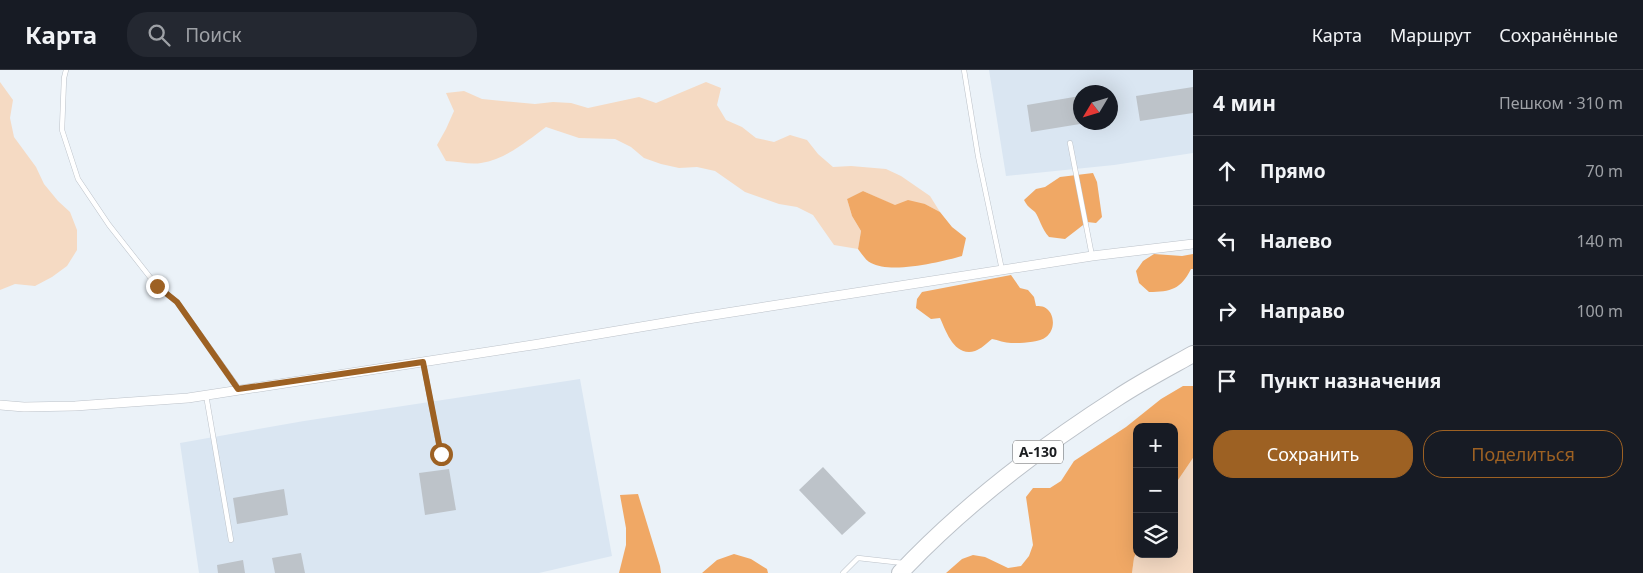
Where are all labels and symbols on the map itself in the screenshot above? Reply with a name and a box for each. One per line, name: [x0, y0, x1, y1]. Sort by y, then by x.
north arrow: [1073, 85, 1118, 130]
route end: [146, 275, 169, 298]
road number: А-130: [1013, 441, 1063, 464]
route start: [430, 443, 453, 466]

